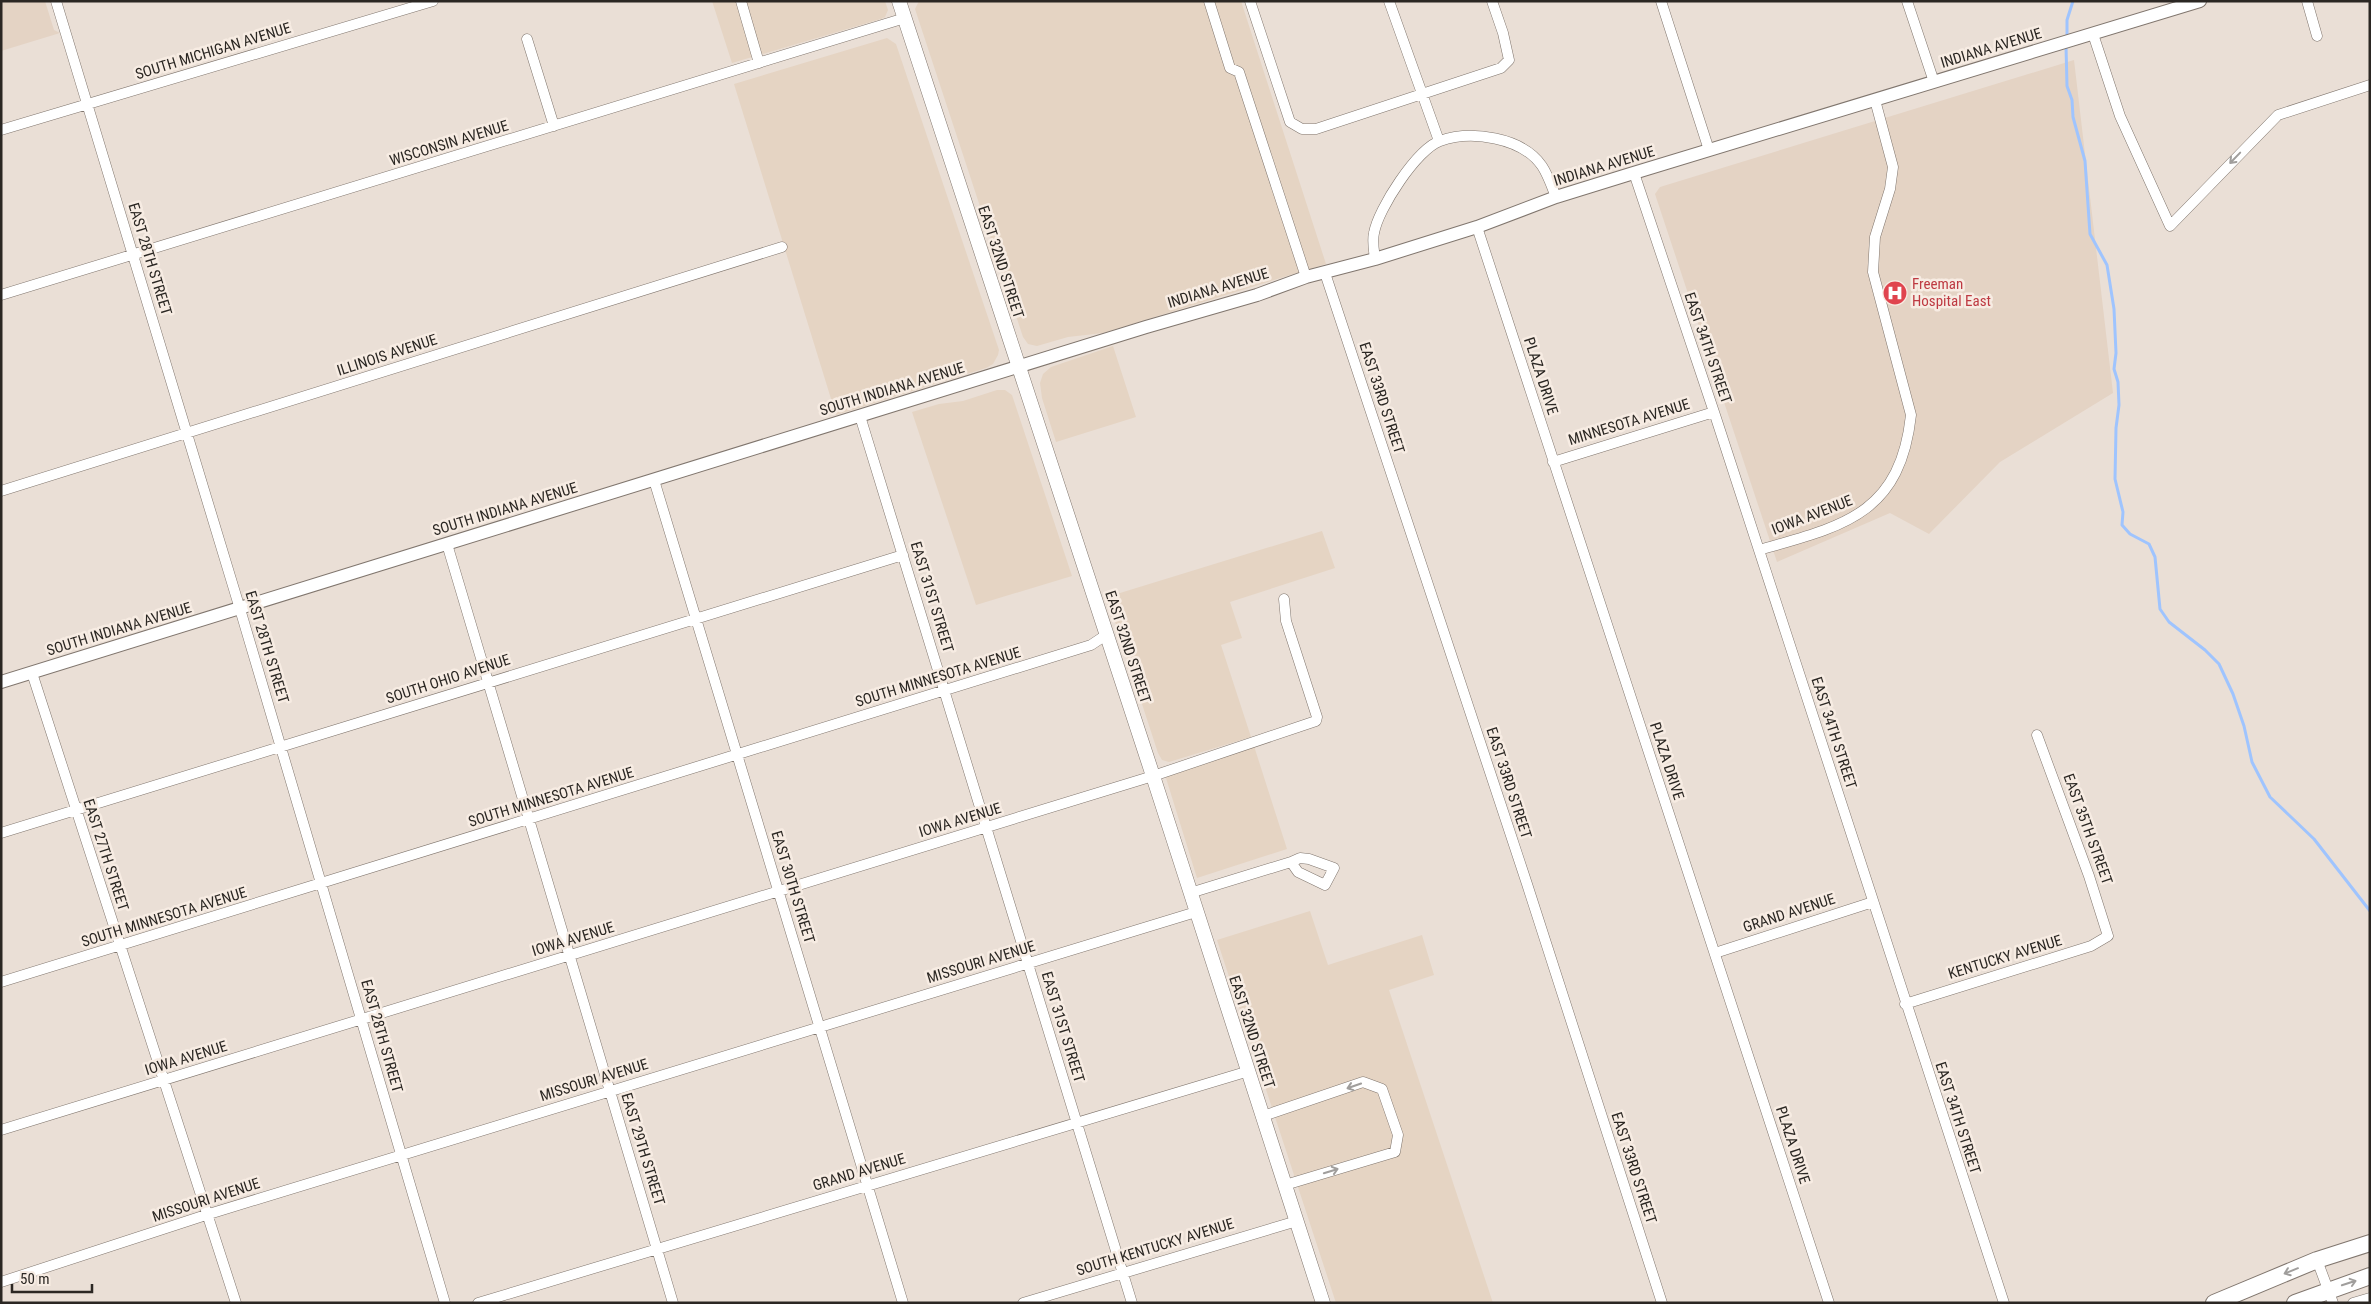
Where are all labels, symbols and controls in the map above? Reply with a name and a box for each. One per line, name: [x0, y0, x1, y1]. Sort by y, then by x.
street label: SOUTH MICHIGAN AVENUE: [133, 19, 293, 83]
street label: INDIANA AVENUE: [1938, 24, 2044, 72]
street label: WISCONSIN AVENUE: [388, 116, 510, 170]
street label: INDIANA AVENUE: [1551, 142, 1657, 190]
one-way arrow: [2229, 152, 2241, 164]
street label: EAST 28TH STREET: [124, 201, 176, 318]
street label: EAST 32ND STREET: [974, 203, 1028, 321]
street label: INDIANA AVENUE: [1165, 264, 1271, 312]
place label: Freeman Hospital East: [1912, 275, 1991, 310]
hospital icon: Freeman Hospital East: [1882, 280, 1908, 306]
street label: EAST 34TH STREET: [1681, 290, 1736, 406]
street label: ILLINOIS AVENUE: [335, 330, 439, 380]
street label: PLAZA DRIVE: [1520, 335, 1562, 417]
street label: EAST 33RD STREET: [1356, 340, 1409, 456]
street label: SOUTH INDIANA AVENUE: [817, 358, 967, 420]
street label: MINNESOTA AVENUE: [1566, 395, 1692, 449]
street label: SOUTH INDIANA AVENUE: [430, 478, 580, 540]
street label: IOWA AVENUE: [1769, 491, 1855, 539]
street label: EAST 31ST STREET: [907, 539, 957, 655]
street label: EAST 32ND STREET: [1101, 588, 1155, 706]
street label: EAST 28TH STREET: [241, 589, 293, 706]
street label: SOUTH INDIANA AVENUE: [44, 598, 194, 660]
street label: SOUTH MINNESOTA AVENUE: [853, 643, 1023, 711]
street label: SOUTH OHIO AVENUE: [384, 650, 512, 708]
street label: EAST 34TH STREET: [1807, 675, 1861, 791]
street label: PLAZA DRIVE: [1646, 720, 1688, 802]
street label: EAST 33RD STREET: [1483, 725, 1536, 841]
street label: SOUTH MINNESOTA AVENUE: [466, 763, 636, 831]
street label: EAST 35TH STREET: [2060, 771, 2116, 887]
street label: EAST 27TH STREET: [79, 797, 133, 913]
street label: IOWA AVENUE: [917, 799, 1003, 841]
street label: EAST 30TH STREET: [767, 829, 819, 946]
street label: SOUTH MINNESOTA AVENUE: [79, 883, 249, 951]
street label: GRAND AVENUE: [1741, 890, 1837, 936]
street label: IOWA AVENUE: [530, 918, 616, 960]
street label: KENTUCKY AVENUE: [1946, 931, 2064, 983]
street label: MISSOURI AVENUE: [925, 937, 1037, 987]
street label: EAST 31ST STREET: [1038, 969, 1088, 1085]
street label: EAST 32ND STREET: [1225, 973, 1279, 1091]
street label: EAST 28TH STREET: [357, 977, 407, 1095]
street label: IOWA AVENUE: [143, 1037, 229, 1079]
street label: MISSOURI AVENUE: [538, 1055, 650, 1105]
street label: EAST 34TH STREET: [1931, 1060, 1985, 1176]
one-way arrow: [1346, 1081, 1362, 1091]
street label: EAST 29TH STREET: [617, 1091, 669, 1208]
street label: PLAZA DRIVE: [1772, 1104, 1814, 1186]
street label: EAST 33RD STREET: [1608, 1110, 1661, 1226]
street label: GRAND AVENUE: [811, 1149, 907, 1195]
one-way arrow: [1323, 1166, 1339, 1176]
street label: MISSOURI AVENUE: [150, 1174, 262, 1226]
street label: SOUTH KENTUCKY AVENUE: [1074, 1214, 1236, 1280]
scale bar: [12, 1262, 92, 1294]
one-way arrow: [2284, 1267, 2299, 1276]
text: 50 m: [20, 1270, 50, 1288]
one-way arrow: [2341, 1278, 2356, 1287]

